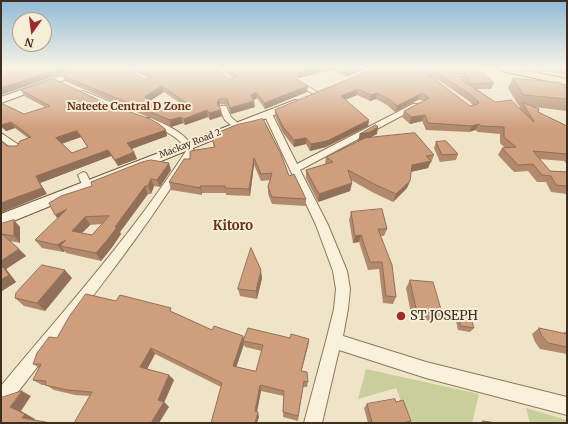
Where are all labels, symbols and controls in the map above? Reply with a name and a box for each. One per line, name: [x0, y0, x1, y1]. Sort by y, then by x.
north arrow: [12, 12, 52, 52]
text: N: [23, 35, 35, 51]
district label: Nateete Central D Zone: [67, 100, 191, 114]
street label: Mackay Road 2: [158, 127, 222, 161]
district label: Kitoro: [213, 218, 253, 234]
place label: ST JOSEPH: [410, 308, 478, 324]
marker: ST JOSEPH: [395, 310, 407, 322]

